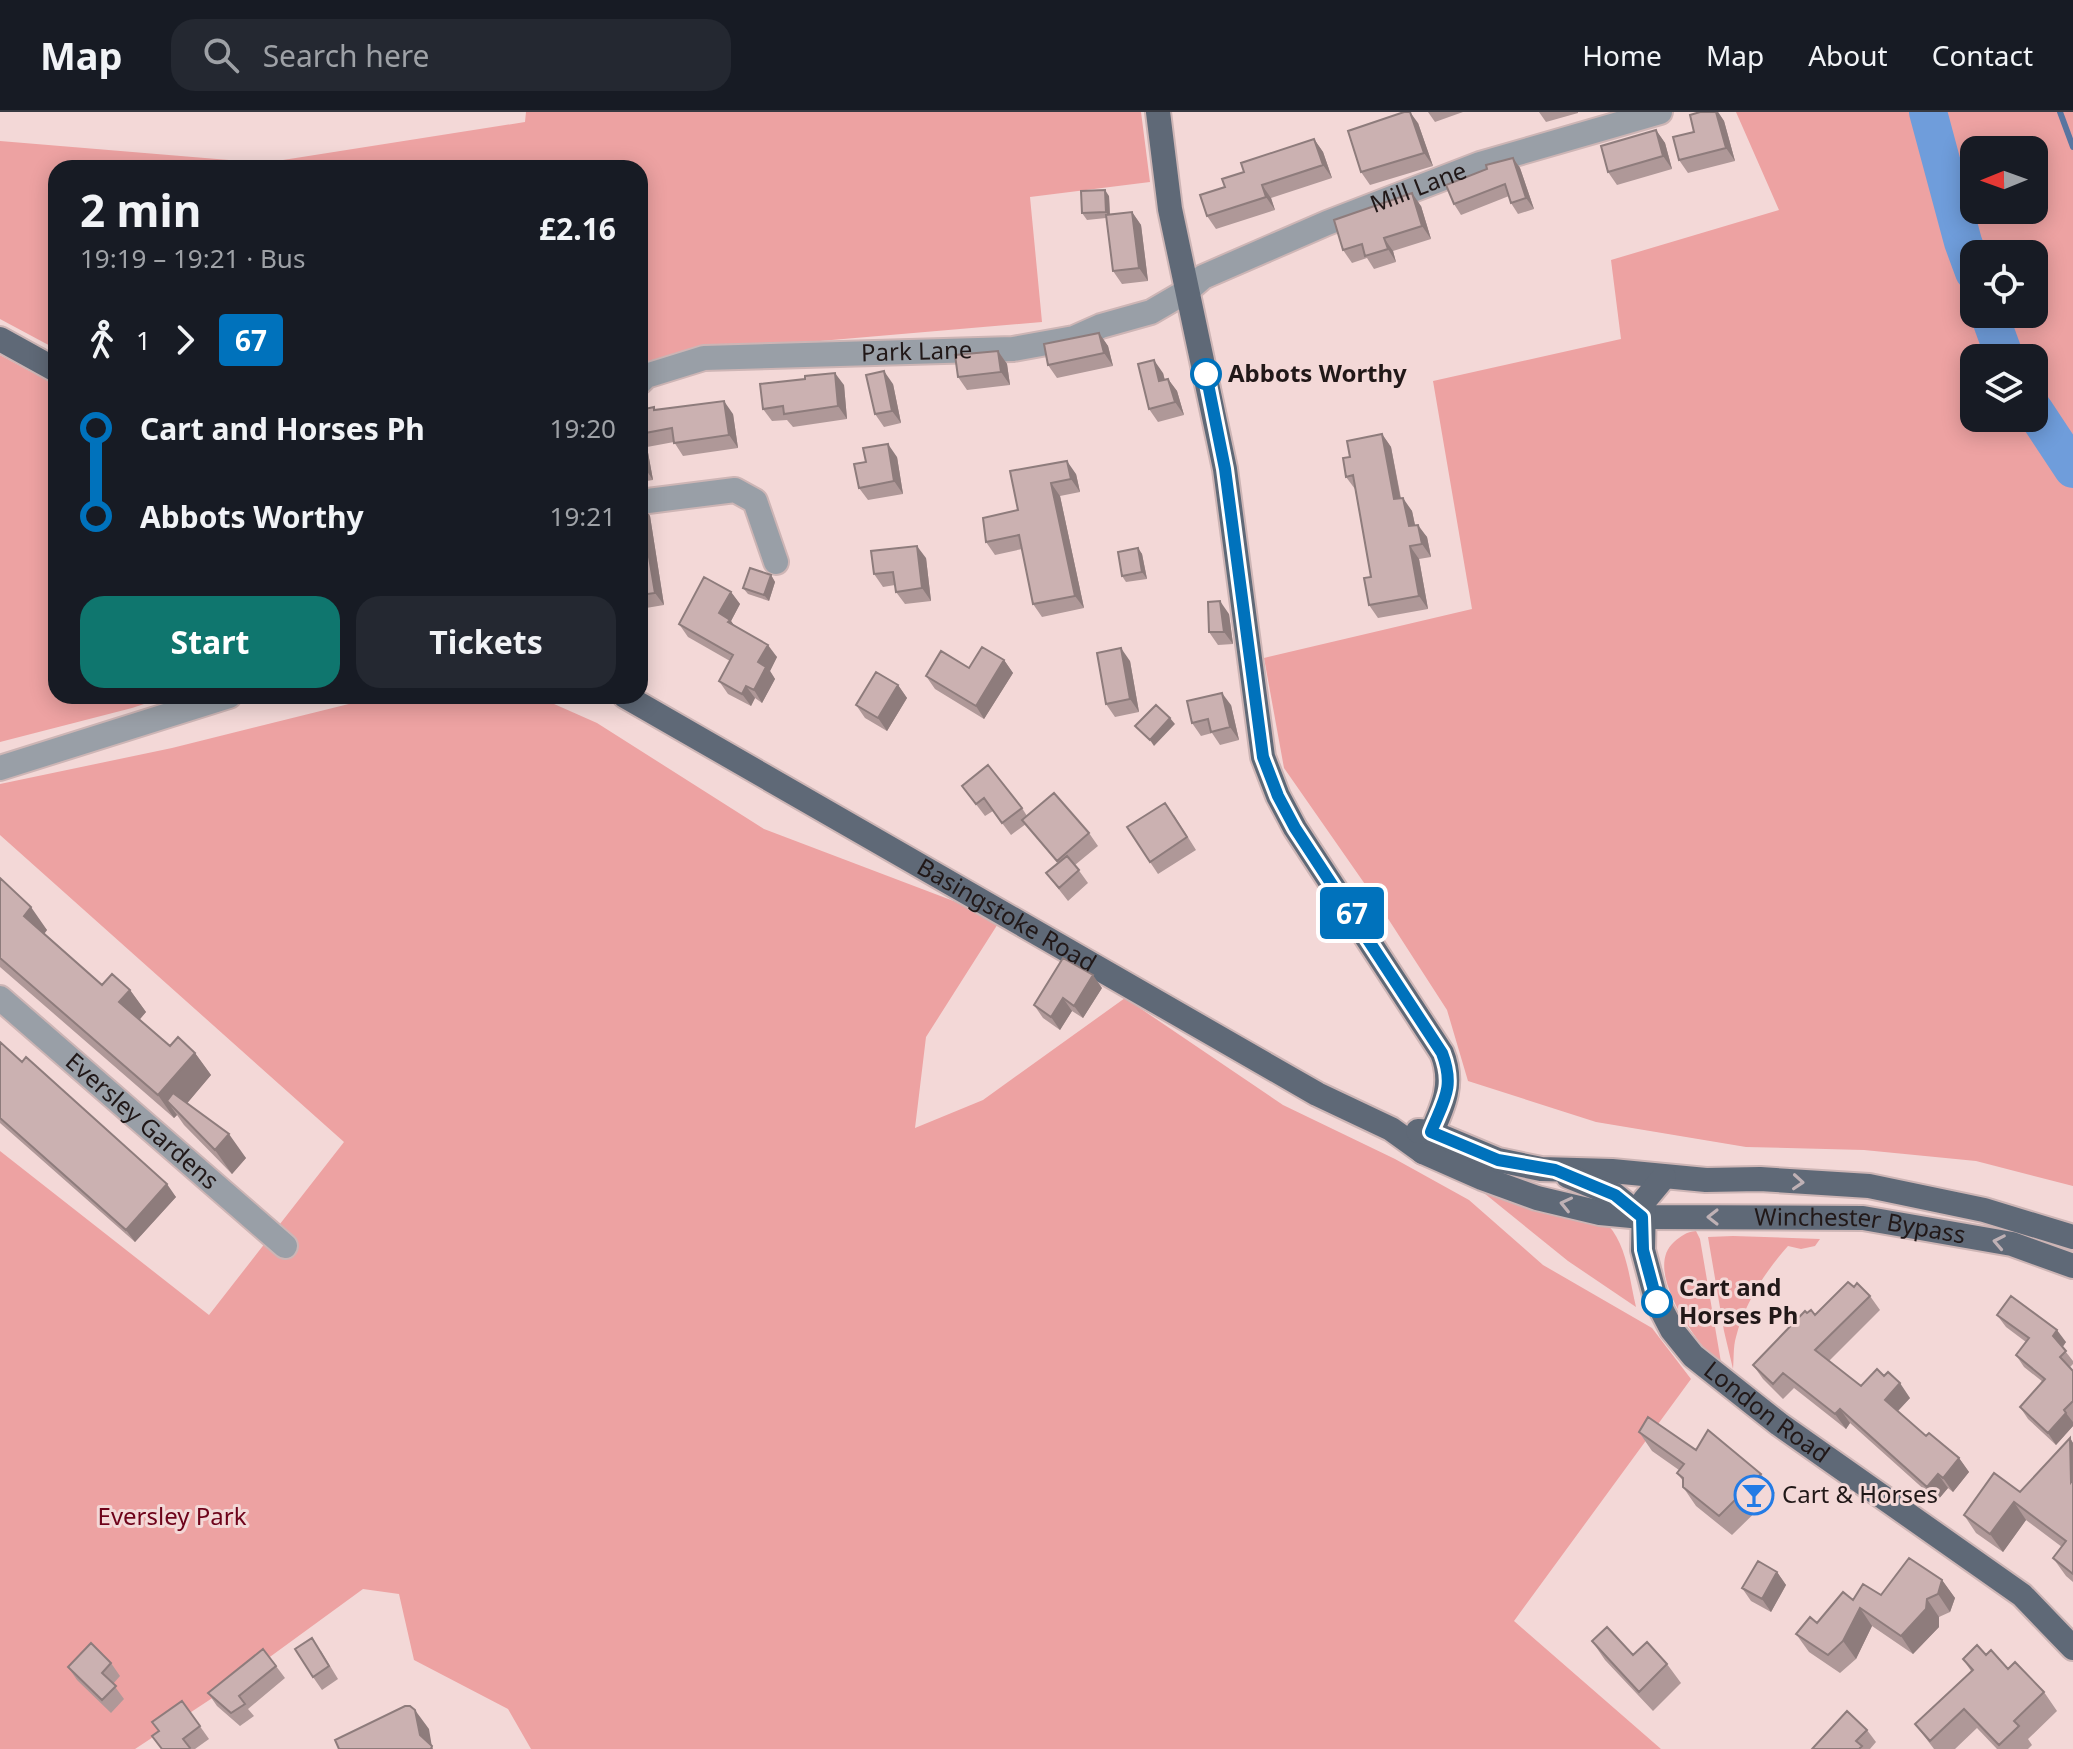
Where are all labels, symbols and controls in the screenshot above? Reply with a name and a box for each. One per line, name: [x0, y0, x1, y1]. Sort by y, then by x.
search box: [171, 19, 731, 91]
text: Map: [40, 29, 123, 81]
icon: search: [199, 33, 243, 77]
text: Search here: [263, 35, 430, 76]
text: Home: [1582, 36, 1662, 74]
text: Map: [1706, 36, 1764, 74]
text: About: [1808, 36, 1888, 74]
text: Contact: [1932, 36, 2033, 74]
north arrow: [1960, 136, 2048, 224]
map controls: [1960, 136, 2048, 432]
street label: Mill Lane: [1365, 153, 1471, 220]
text: 2 min: [80, 180, 201, 240]
text: £2.16: [539, 208, 616, 249]
text: 19:19 – 19:21 · Bus: [80, 240, 305, 276]
button: locate: [1960, 240, 2048, 328]
icon: walk: [80, 318, 124, 362]
icon: forward: [163, 318, 207, 362]
text: 67: [235, 321, 267, 359]
text: 1: [136, 322, 151, 358]
street label: Park Lane: [860, 332, 973, 368]
button: layers: [1960, 344, 2048, 432]
place label: Abbots Worthy: [1228, 356, 1407, 389]
marker: Abbots Worthy: [1191, 359, 1221, 389]
text: Cart and Horses Ph: [140, 408, 425, 449]
text: 19:20: [550, 410, 616, 446]
text: Abbots Worthy: [140, 496, 364, 537]
text: 19:21: [550, 498, 616, 534]
button: Start: [80, 596, 340, 688]
button: Tickets: [356, 596, 616, 688]
street label: Basingstoke Road: [912, 850, 1103, 979]
line badge: 67: [1316, 887, 1388, 939]
text: 67: [1336, 894, 1368, 932]
street label: Eversley Gardens: [59, 1044, 227, 1196]
one-way arrow: [1792, 1173, 1805, 1190]
one-way arrow: [1559, 1197, 1573, 1214]
street label: Winchester Bypass: [1754, 1199, 1968, 1251]
one-way arrow: [1706, 1208, 1719, 1226]
one-way arrow: [1992, 1234, 2006, 1251]
place label: Cart and Horses Ph: [1679, 1270, 1798, 1331]
marker: Cart and Horses Ph: [1642, 1287, 1672, 1317]
street label: London Road: [1698, 1353, 1837, 1470]
bar icon: Cart & Horses: [1733, 1474, 1775, 1516]
place label: Cart & Horses: [1782, 1477, 1938, 1510]
park label: Eversley Park: [98, 1499, 247, 1532]

